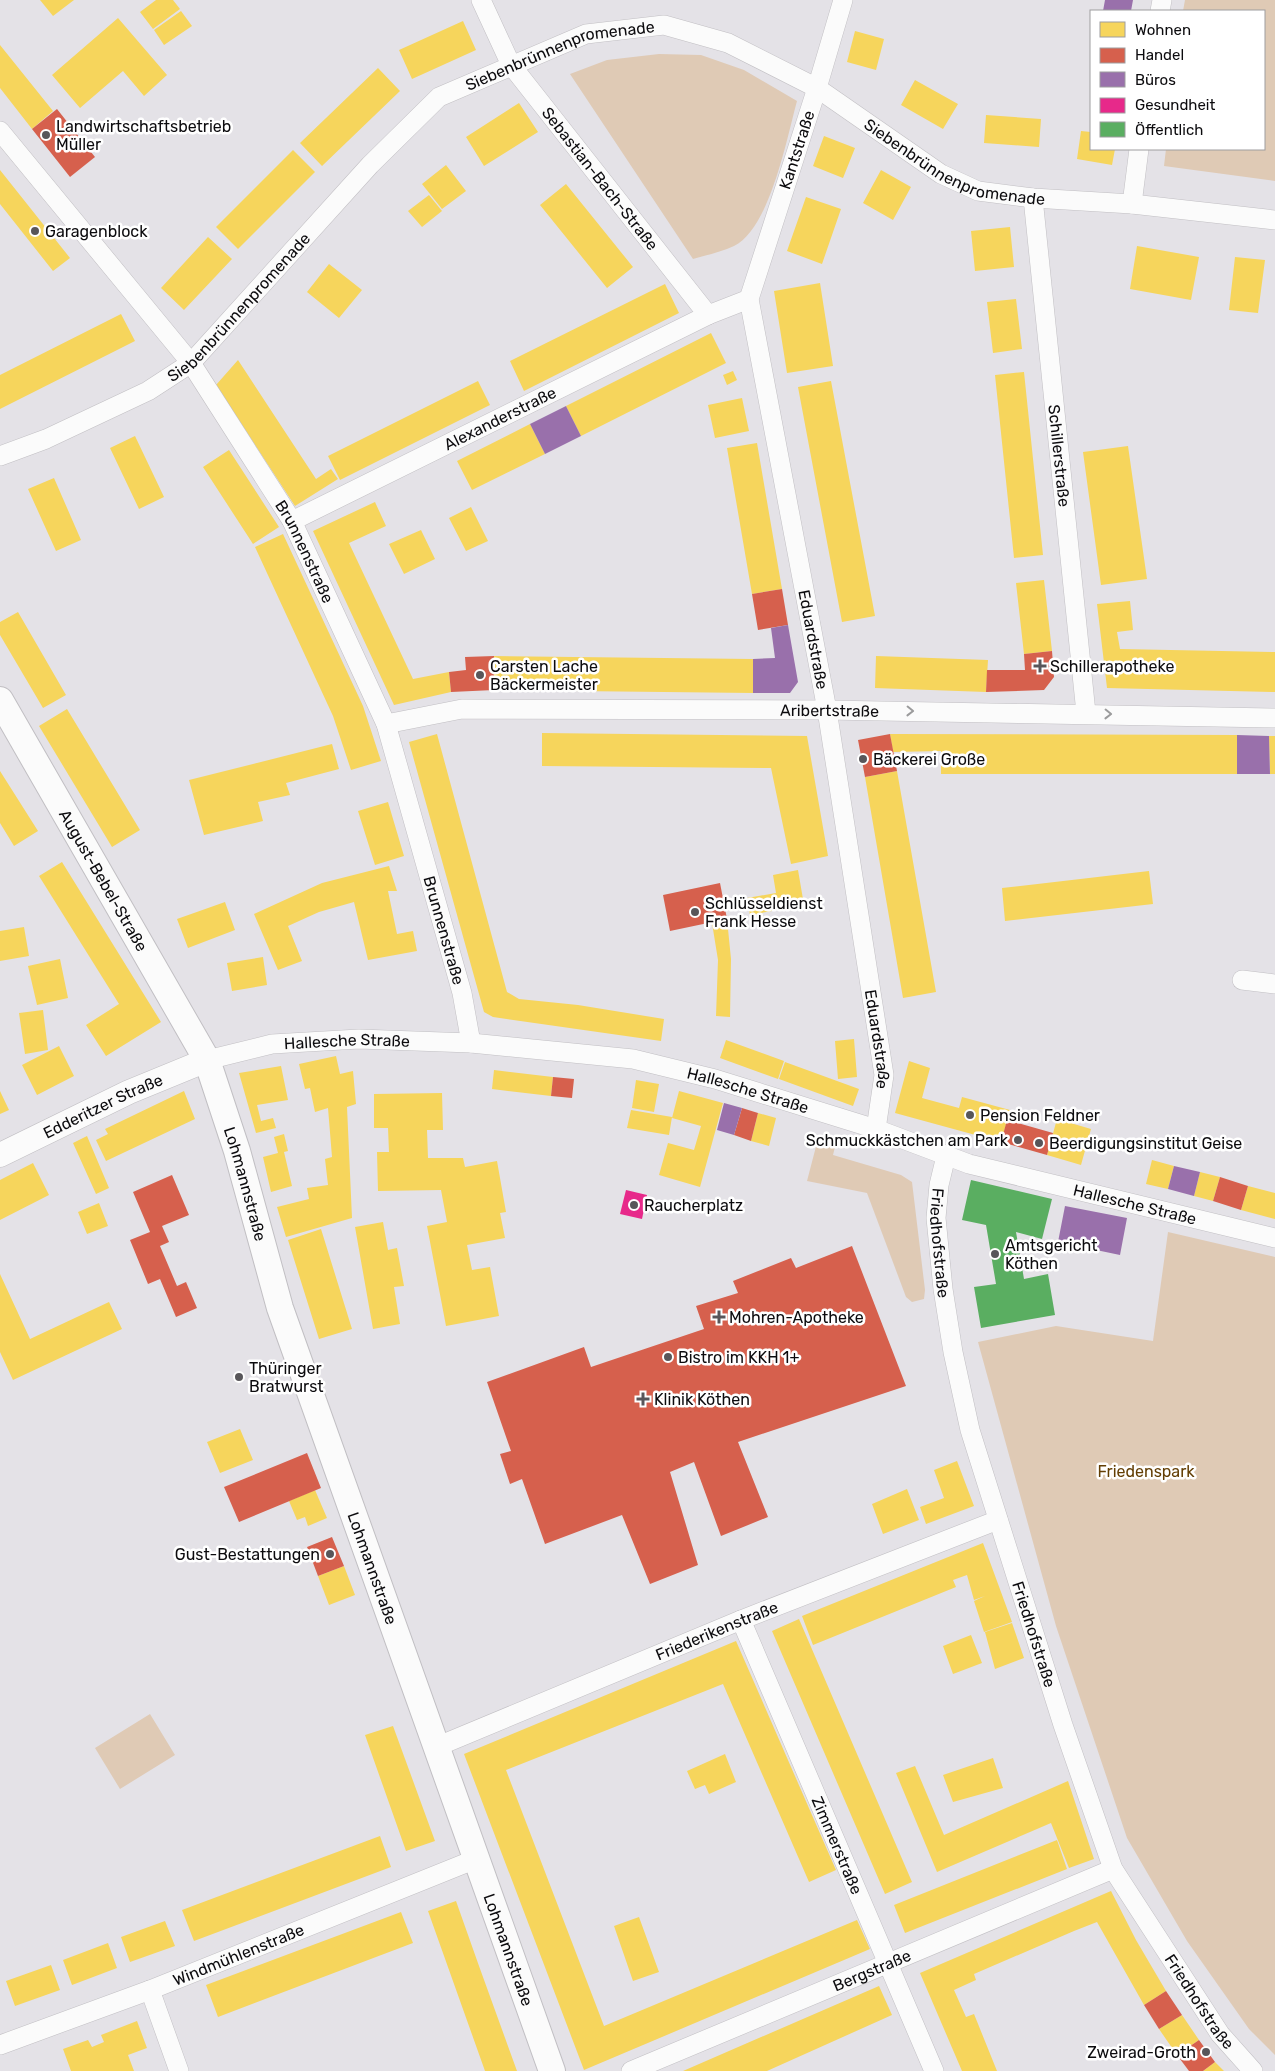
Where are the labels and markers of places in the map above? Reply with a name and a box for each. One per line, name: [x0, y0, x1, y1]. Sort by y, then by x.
place label: Landwirtschaftsbetrieb Müller: [56, 117, 231, 154]
marker: Landwirtschaftsbetrieb Müller: [40, 129, 52, 141]
place label: Garagenblock: [45, 222, 148, 241]
marker: Garagenblock: [29, 225, 41, 237]
place label: Carsten Lache Bäckermeister: [490, 657, 598, 694]
place label: Schillerapotheke: [1050, 657, 1174, 676]
marker: Schillerapotheke: [1034, 660, 1046, 672]
marker: Carsten Lache Bäckermeister: [474, 669, 486, 681]
place label: Bäckerei Große: [873, 750, 985, 769]
marker: Bäckerei Große: [857, 753, 869, 765]
place label: Schlüsseldienst Frank Hesse: [705, 894, 823, 931]
marker: Schlüsseldienst Frank Hesse: [689, 906, 701, 918]
place label: Pension Feldner: [980, 1106, 1100, 1125]
marker: Pension Feldner: [964, 1109, 976, 1121]
place label: Schmuckkästchen am Park: [806, 1131, 1009, 1150]
marker: Schmuckkästchen am Park: [1012, 1134, 1024, 1146]
place label: Beerdigungsinstitut Geise: [1049, 1134, 1242, 1153]
marker: Beerdigungsinstitut Geise: [1033, 1137, 1045, 1149]
place label: Raucherplatz: [644, 1196, 743, 1215]
marker: Raucherplatz: [628, 1199, 640, 1211]
place label: Amtsgericht Köthen: [1005, 1236, 1097, 1273]
marker: Amtsgericht Köthen: [989, 1248, 1001, 1260]
place label: Mohren-Apotheke: [729, 1308, 864, 1327]
marker: Mohren-Apotheke: [713, 1311, 725, 1323]
place label: Bistro im KKH 1+: [678, 1348, 799, 1367]
marker: Bistro im KKH 1+: [662, 1351, 674, 1363]
place label: Thüringer Bratwurst: [249, 1359, 324, 1396]
marker: Thüringer Bratwurst: [233, 1371, 245, 1383]
place label: Klinik Köthen: [654, 1390, 750, 1409]
marker: Klinik Köthen: [636, 1392, 650, 1406]
place label: Gust-Bestattungen: [175, 1545, 320, 1564]
marker: Gust-Bestattungen: [324, 1548, 336, 1560]
place label: Zweirad-Groth: [1087, 2043, 1196, 2062]
marker: Zweirad-Groth: [1200, 2046, 1212, 2058]

